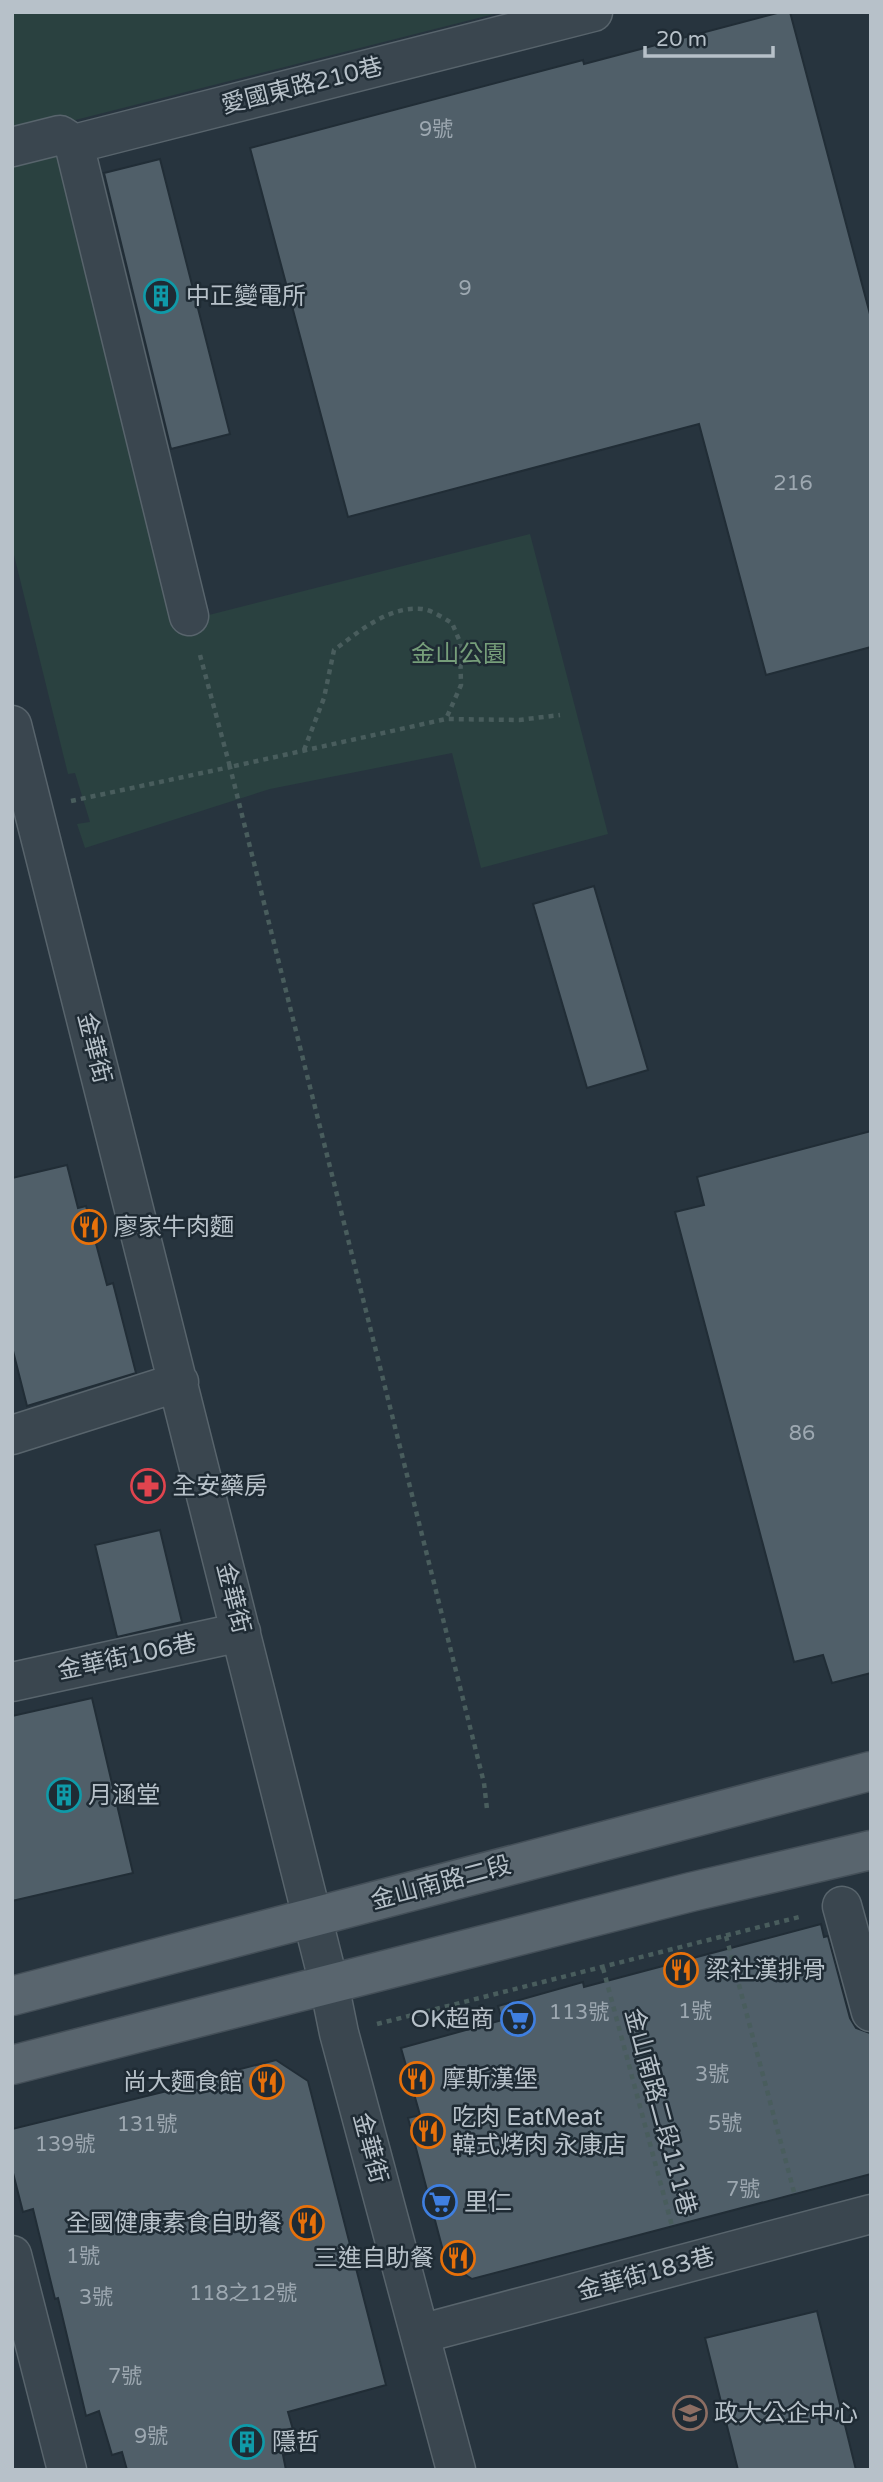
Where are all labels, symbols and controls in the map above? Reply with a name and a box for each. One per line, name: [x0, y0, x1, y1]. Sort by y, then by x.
scale bar: [645, 14, 773, 58]
text: 20 m: [656, 27, 707, 52]
street label: 愛國東路210巷: [218, 52, 386, 120]
house number: 9號: [419, 117, 453, 142]
house number: 9: [458, 276, 472, 301]
building icon: 中正變電所: [142, 277, 180, 315]
place label: 中正變電所: [186, 282, 306, 311]
house number: 216: [773, 471, 813, 496]
park label: 金山公園: [411, 640, 507, 669]
street label: 金華街: [71, 1010, 117, 1086]
restaurant icon: 廖家牛肉麵: [70, 1208, 108, 1246]
place label: 廖家牛肉麵: [114, 1213, 234, 1242]
house number: 86: [789, 1421, 815, 1446]
pharmacy icon: 全安藥房: [129, 1467, 167, 1505]
place label: 全安藥房: [172, 1472, 268, 1501]
street label: 金華街: [210, 1560, 256, 1636]
street label: 金華街106巷: [55, 1628, 199, 1686]
building icon: 月涵堂: [45, 1776, 83, 1814]
place label: 月涵堂: [88, 1781, 160, 1810]
street label: 金山南路二段: [368, 1850, 514, 1916]
restaurant icon: 梁社漢排骨: [662, 1951, 700, 1989]
place label: 梁社漢排骨: [706, 1956, 826, 1985]
house number: 1號: [678, 1999, 712, 2024]
supermarket icon: OK超商: [499, 2000, 537, 2038]
house number: 113號: [549, 2000, 609, 2025]
place label: OK超商: [410, 2005, 494, 2034]
street label: 金山南路二段111巷: [618, 2005, 702, 2219]
restaurant icon: 摩斯漢堡: [398, 2060, 436, 2098]
house number: 3號: [695, 2062, 729, 2087]
restaurant icon: 尚大麵食館: [248, 2063, 286, 2101]
place label: 摩斯漢堡: [442, 2065, 538, 2094]
place label: 尚大麵食館: [123, 2068, 243, 2097]
place label: 吃肉 EatMeat 韓式烤肉 永康店: [452, 2103, 626, 2160]
street label: 金華街: [347, 2109, 393, 2187]
house number: 5號: [708, 2111, 742, 2136]
house number: 131號: [117, 2112, 177, 2137]
restaurant icon: 吃肉 EatMeat 韓式烤肉 永康店: [409, 2112, 447, 2150]
house number: 139號: [35, 2132, 95, 2157]
house number: 7號: [726, 2177, 760, 2202]
supermarket icon: 里仁: [421, 2183, 459, 2221]
place label: 里仁: [464, 2188, 512, 2217]
restaurant icon: 全國健康素食自助餐: [288, 2204, 326, 2242]
place label: 全國健康素食自助餐: [66, 2209, 282, 2238]
restaurant icon: 三進自助餐: [439, 2239, 477, 2277]
street label: 金華街183巷: [574, 2242, 718, 2306]
house number: 1號: [66, 2244, 100, 2269]
place label: 三進自助餐: [314, 2244, 434, 2273]
house number: 118之12號: [189, 2281, 297, 2306]
house number: 3號: [79, 2285, 113, 2310]
house number: 7號: [108, 2364, 142, 2389]
school or university icon: 政大公企中心: [671, 2394, 709, 2432]
place label: 政大公企中心: [714, 2399, 858, 2428]
building icon: 隱哲: [228, 2423, 266, 2461]
house number: 9號: [134, 2424, 168, 2449]
place label: 隱哲: [272, 2428, 320, 2457]

